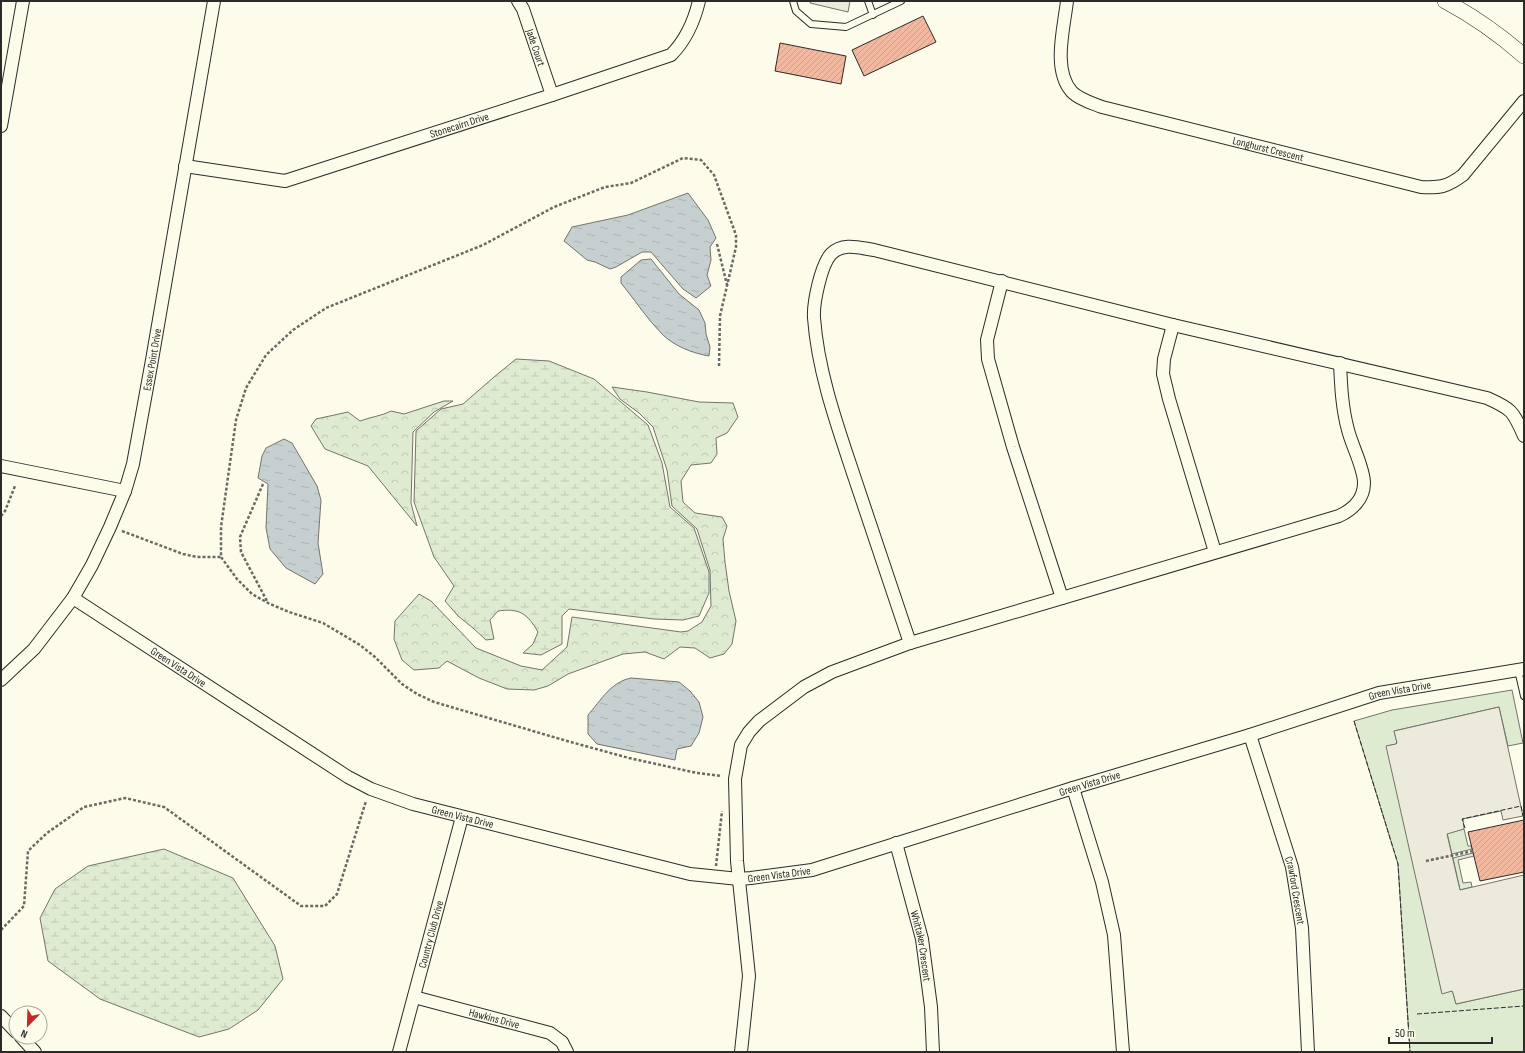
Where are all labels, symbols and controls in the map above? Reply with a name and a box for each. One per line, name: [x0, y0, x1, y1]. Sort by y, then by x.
street label: Jade Court: [523, 26, 548, 68]
street label: Stonecairn Drive: [428, 110, 490, 141]
street label: Longhurst Crescent: [1231, 134, 1305, 164]
street label: Essex Point Drive: [141, 327, 164, 392]
street label: Green Vista Drive: [148, 644, 208, 690]
street label: Green Vista Drive: [1367, 679, 1432, 703]
street label: Green Vista Drive: [1057, 768, 1122, 799]
street label: Green Vista Drive: [430, 803, 495, 831]
street label: Crawford Crescent: [1282, 855, 1307, 926]
street label: Green Vista Drive: [747, 864, 811, 885]
street label: Country Club Drive: [416, 899, 446, 970]
street label: Whittaker Crescent: [908, 909, 934, 983]
north arrow: [8, 1005, 48, 1045]
street label: Hawkins Drive: [467, 1006, 521, 1032]
scale bar: [1389, 1019, 1492, 1045]
text: 50 m: [1395, 1026, 1415, 1041]
text: N: [19, 1027, 30, 1041]

